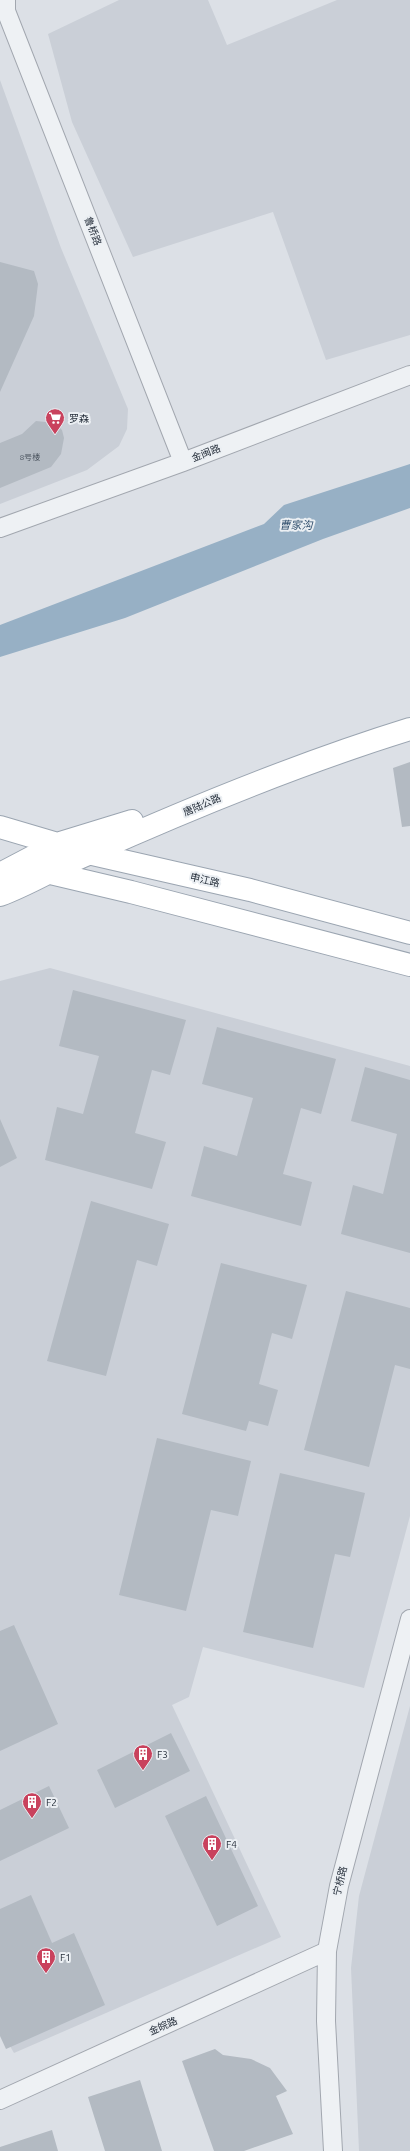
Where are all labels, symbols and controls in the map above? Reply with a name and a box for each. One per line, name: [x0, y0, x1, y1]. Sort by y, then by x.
street label: 鲁桥路: [82, 215, 104, 247]
supermarket icon: 罗森: [44, 407, 66, 435]
place label: 罗森: [69, 413, 89, 424]
street label: 金闽路: [190, 442, 222, 464]
house number: 8号楼: [20, 453, 40, 462]
water label: 曹家沟: [280, 519, 313, 531]
street label: 唐陆公路: [181, 792, 223, 818]
street label: 申江路: [189, 871, 221, 889]
building icon: F3: [132, 1743, 154, 1771]
place label: F3: [157, 1749, 168, 1760]
building icon: F2: [21, 1791, 43, 1819]
place label: F2: [46, 1797, 57, 1808]
building icon: F4: [201, 1833, 223, 1861]
place label: F4: [226, 1839, 237, 1850]
street label: 宁桥路: [331, 1865, 349, 1897]
building icon: F1: [35, 1946, 57, 1974]
place label: F1: [60, 1952, 71, 1963]
street label: 金皖路: [147, 2015, 179, 2037]

